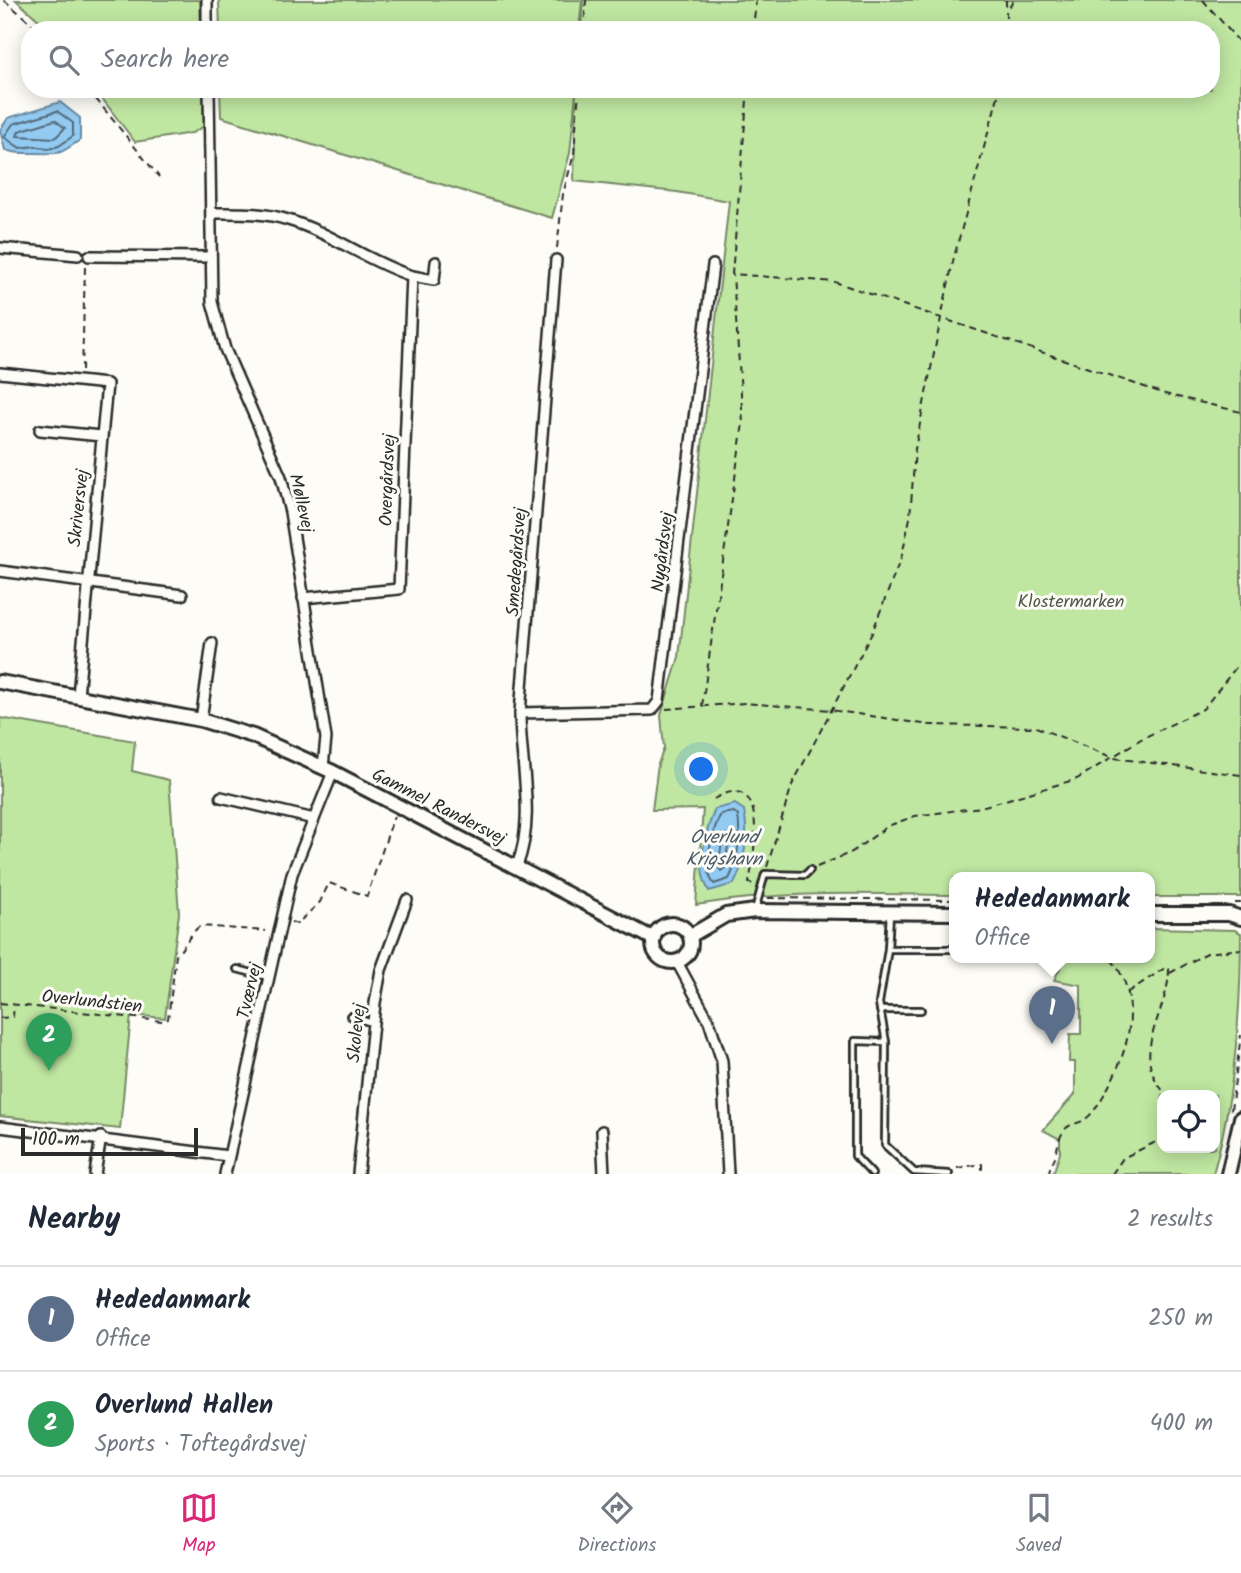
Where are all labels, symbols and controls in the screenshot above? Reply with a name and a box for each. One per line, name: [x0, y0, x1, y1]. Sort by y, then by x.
search box: [21, 21, 1220, 98]
text: Search here: [101, 39, 229, 81]
icon: search: [45, 41, 83, 79]
street label: Overgårdsvej: [372, 432, 405, 527]
street label: Skriversvej: [61, 467, 98, 548]
street label: Møllevej: [280, 471, 322, 537]
street label: Smedegårdsvej: [499, 505, 536, 617]
street label: Nygårdsvej: [644, 509, 683, 594]
park label: Klostermarken: [1018, 588, 1124, 617]
your location: [684, 752, 718, 786]
street label: Gammel Randersvej: [366, 761, 512, 854]
water label: Overlund Krigshavn: [686, 823, 764, 875]
popup: [949, 872, 1155, 963]
text: Hededanmark: [975, 879, 1129, 921]
text: Office: [975, 921, 1030, 957]
street label: Tværvej: [230, 959, 271, 1022]
street label: Overlundstien: [40, 983, 144, 1022]
pin: 1: [1029, 986, 1075, 1044]
street label: Skolevej: [340, 1001, 375, 1064]
pin: 2: [26, 1013, 72, 1071]
map controls: [1157, 1090, 1220, 1153]
button: locate: [1157, 1090, 1220, 1153]
scale bar: [21, 1125, 198, 1157]
text: 100 m: [32, 1125, 80, 1155]
text: Nearby: [28, 1196, 120, 1244]
text: 2 results: [1127, 1202, 1213, 1238]
text: Hededanmark: [95, 1280, 250, 1322]
text: 1: [48, 1301, 54, 1337]
text: 250 m: [1148, 1301, 1213, 1337]
text: Office: [95, 1322, 150, 1358]
text: Overlund Hallen: [95, 1385, 273, 1427]
text: 2: [44, 1406, 58, 1442]
text: 400 m: [1150, 1406, 1213, 1442]
text: Sports · Toftegårdsvej: [95, 1427, 306, 1463]
tab: Map: [180, 1489, 218, 1561]
tab: Directions: [578, 1489, 656, 1561]
tab: Saved: [1016, 1489, 1061, 1561]

